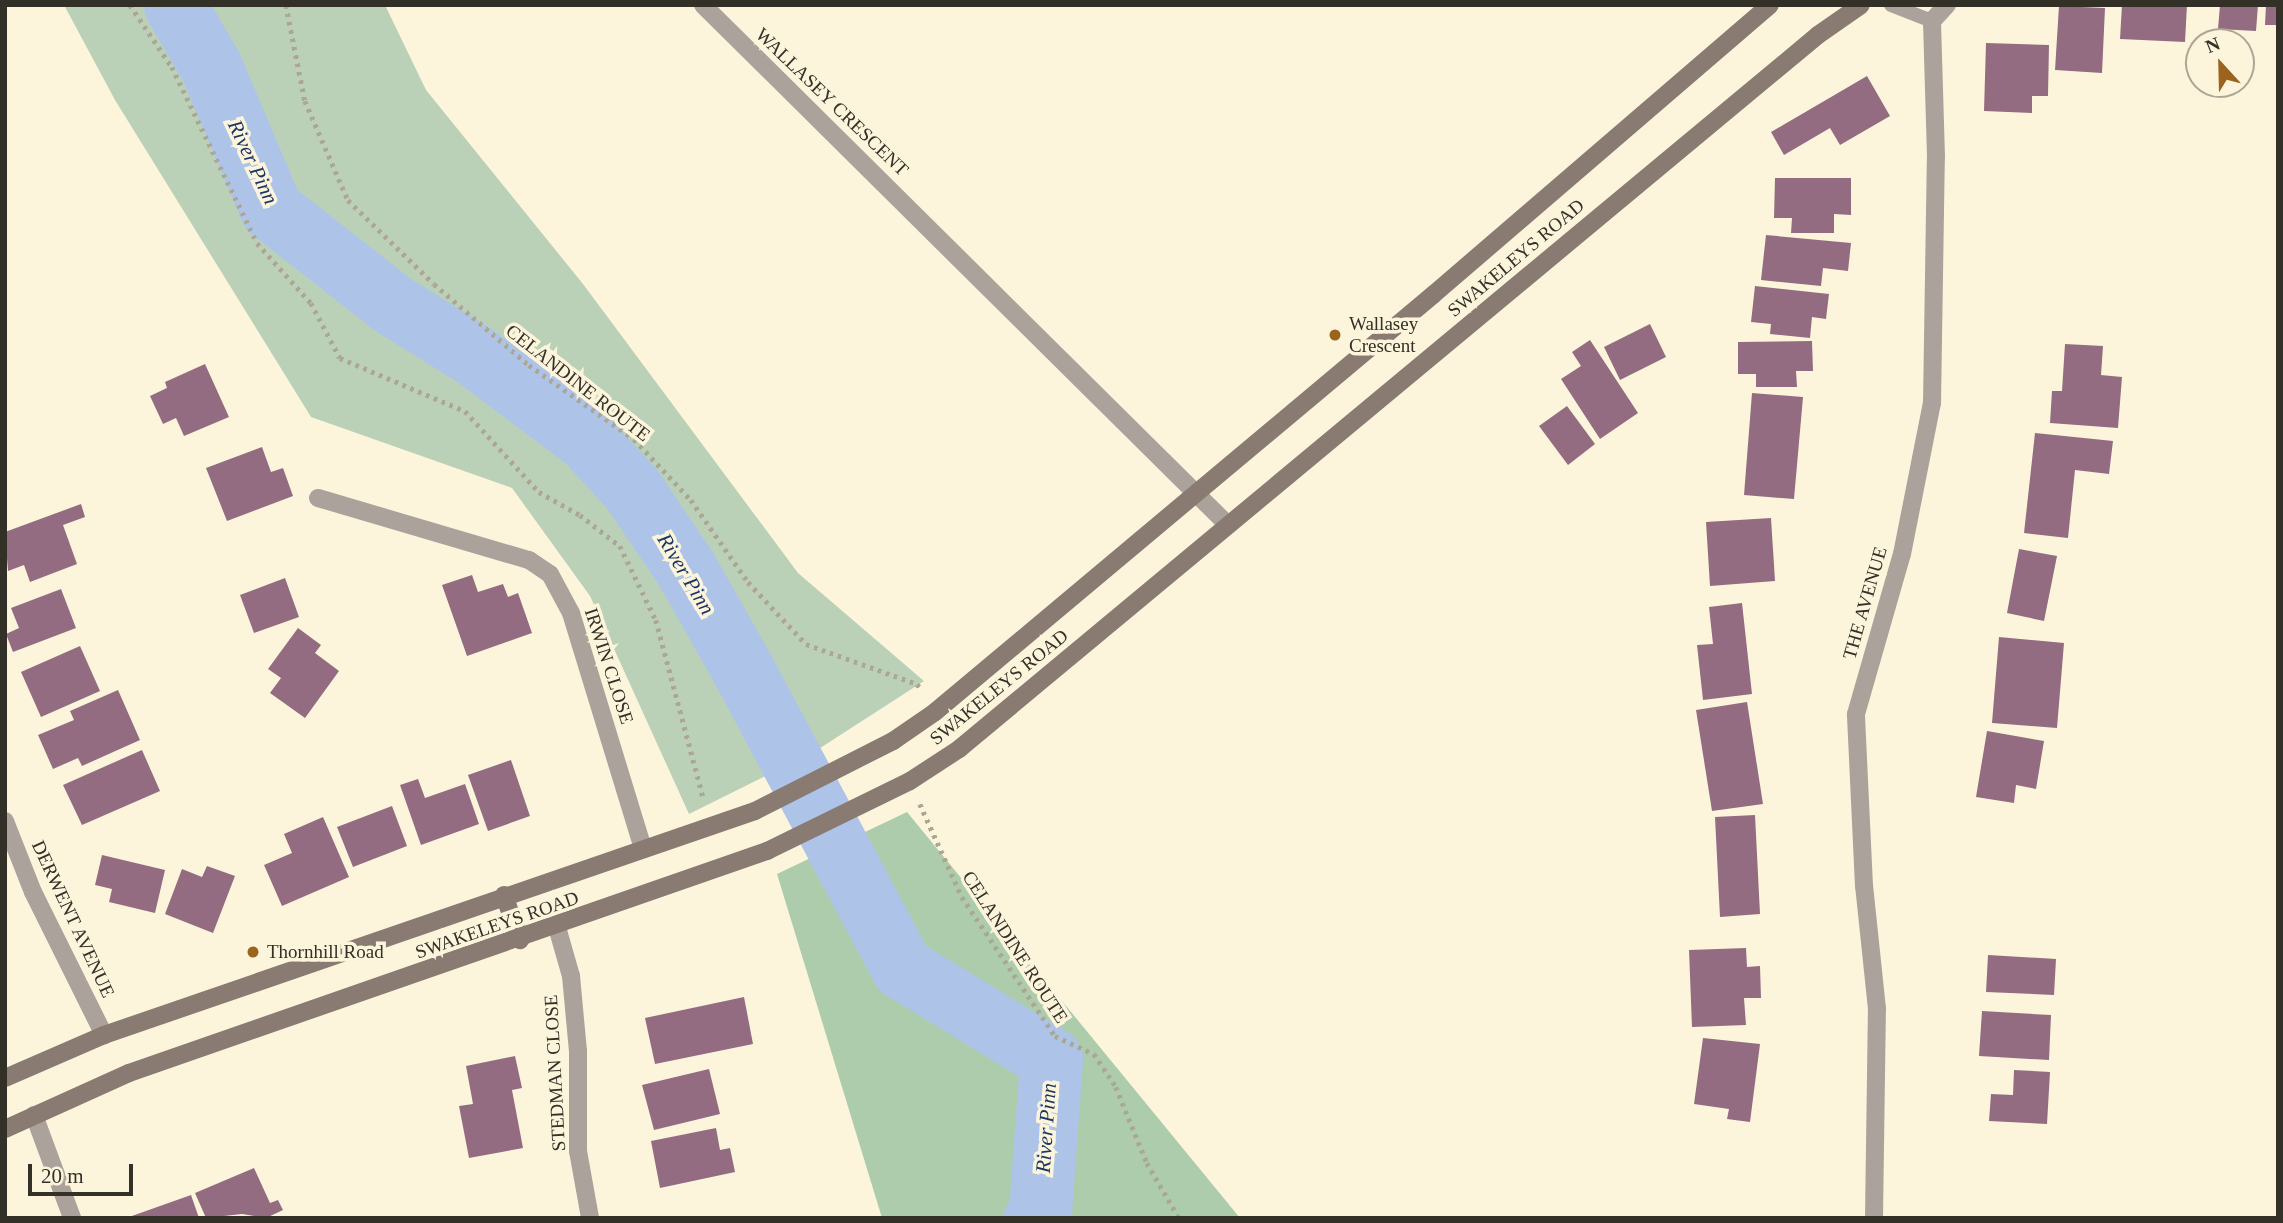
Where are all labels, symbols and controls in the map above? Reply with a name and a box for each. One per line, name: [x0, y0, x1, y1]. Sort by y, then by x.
street label: WALLASEY CRESCENT: [751, 23, 913, 181]
north arrow: [2185, 28, 2255, 98]
text: N: [2202, 33, 2223, 57]
water label: River Pinn: [222, 116, 284, 208]
street label: SWAKELEYS ROAD: [1443, 194, 1589, 322]
place label: Wallasey Crescent: [1349, 313, 1418, 357]
street label: CELANDINE ROUTE: [501, 320, 655, 446]
marker: Wallasey Crescent: [1327, 327, 1343, 343]
water label: River Pinn: [652, 529, 720, 619]
street label: THE AVENUE: [1838, 543, 1892, 663]
street label: IRWIN CLOSE: [579, 605, 639, 727]
street label: SWAKELEYS ROAD: [925, 624, 1073, 750]
street label: DERWENT AVENUE: [26, 836, 120, 1002]
street label: CELANDINE ROUTE: [957, 867, 1073, 1027]
street label: SWAKELEYS ROAD: [412, 886, 582, 964]
place label: Thornhill Road: [267, 941, 384, 963]
marker: Thornhill Road: [245, 944, 261, 960]
street label: STEDMAN CLOSE: [540, 994, 570, 1152]
water label: River Pinn: [1030, 1082, 1062, 1174]
scale bar: [32, 1150, 136, 1194]
text: 20 m: [41, 1164, 84, 1188]

